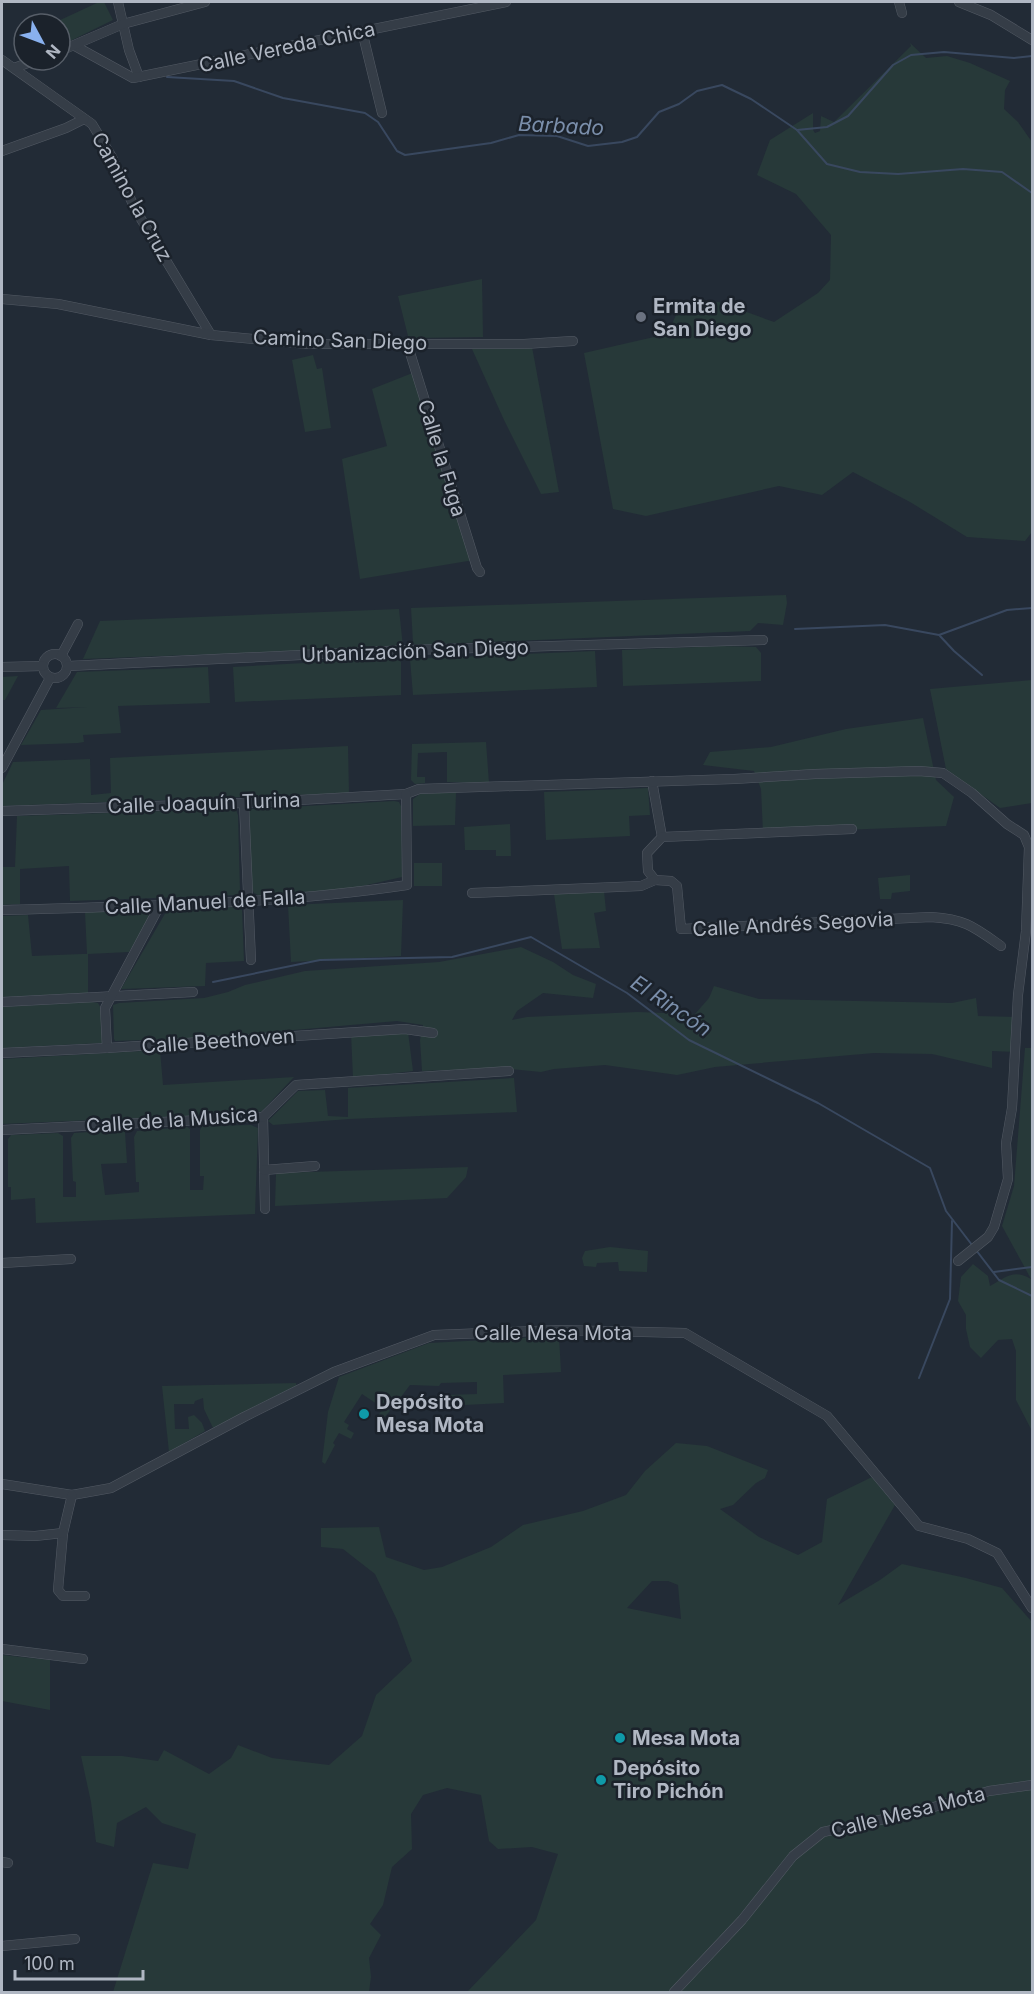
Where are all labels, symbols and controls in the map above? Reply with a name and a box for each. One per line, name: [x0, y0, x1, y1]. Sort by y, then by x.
north arrow: [12, 12, 72, 72]
street label: Calle Vereda Chica: [197, 17, 377, 77]
text: N: [42, 41, 65, 63]
water label: Barbado: [517, 111, 605, 140]
street label: Camino la Cruz: [87, 128, 177, 266]
place label: Ermita de San Diego: [653, 294, 752, 341]
marker: Ermita de San Diego: [634, 310, 648, 324]
street label: Camino San Diego: [252, 325, 428, 355]
street label: Calle la Fuga: [413, 397, 471, 519]
street label: Urbanización San Diego: [301, 635, 529, 667]
street label: Calle Joaquín Turina: [107, 788, 301, 818]
street label: Calle Manuel de Falla: [104, 885, 306, 919]
street label: Calle Andrés Segovia: [692, 907, 894, 941]
water label: El Rincón: [626, 970, 716, 1042]
street label: Calle Beethoven: [141, 1024, 295, 1058]
street label: Calle de la Musica: [85, 1102, 259, 1138]
street label: Calle Mesa Mota: [474, 1321, 632, 1345]
place label: Depósito Mesa Mota: [376, 1390, 484, 1437]
marker: Depósito Mesa Mota: [357, 1407, 371, 1421]
place label: Mesa Mota: [632, 1726, 740, 1750]
marker: Mesa Mota: [613, 1731, 627, 1745]
place label: Depósito Tiro Pichón: [613, 1756, 724, 1803]
marker: Depósito Tiro Pichón: [594, 1773, 608, 1787]
street label: Calle Mesa Mota: [828, 1781, 988, 1843]
scale bar: [15, 1943, 142, 1981]
text: 100 m: [24, 1953, 75, 1974]

